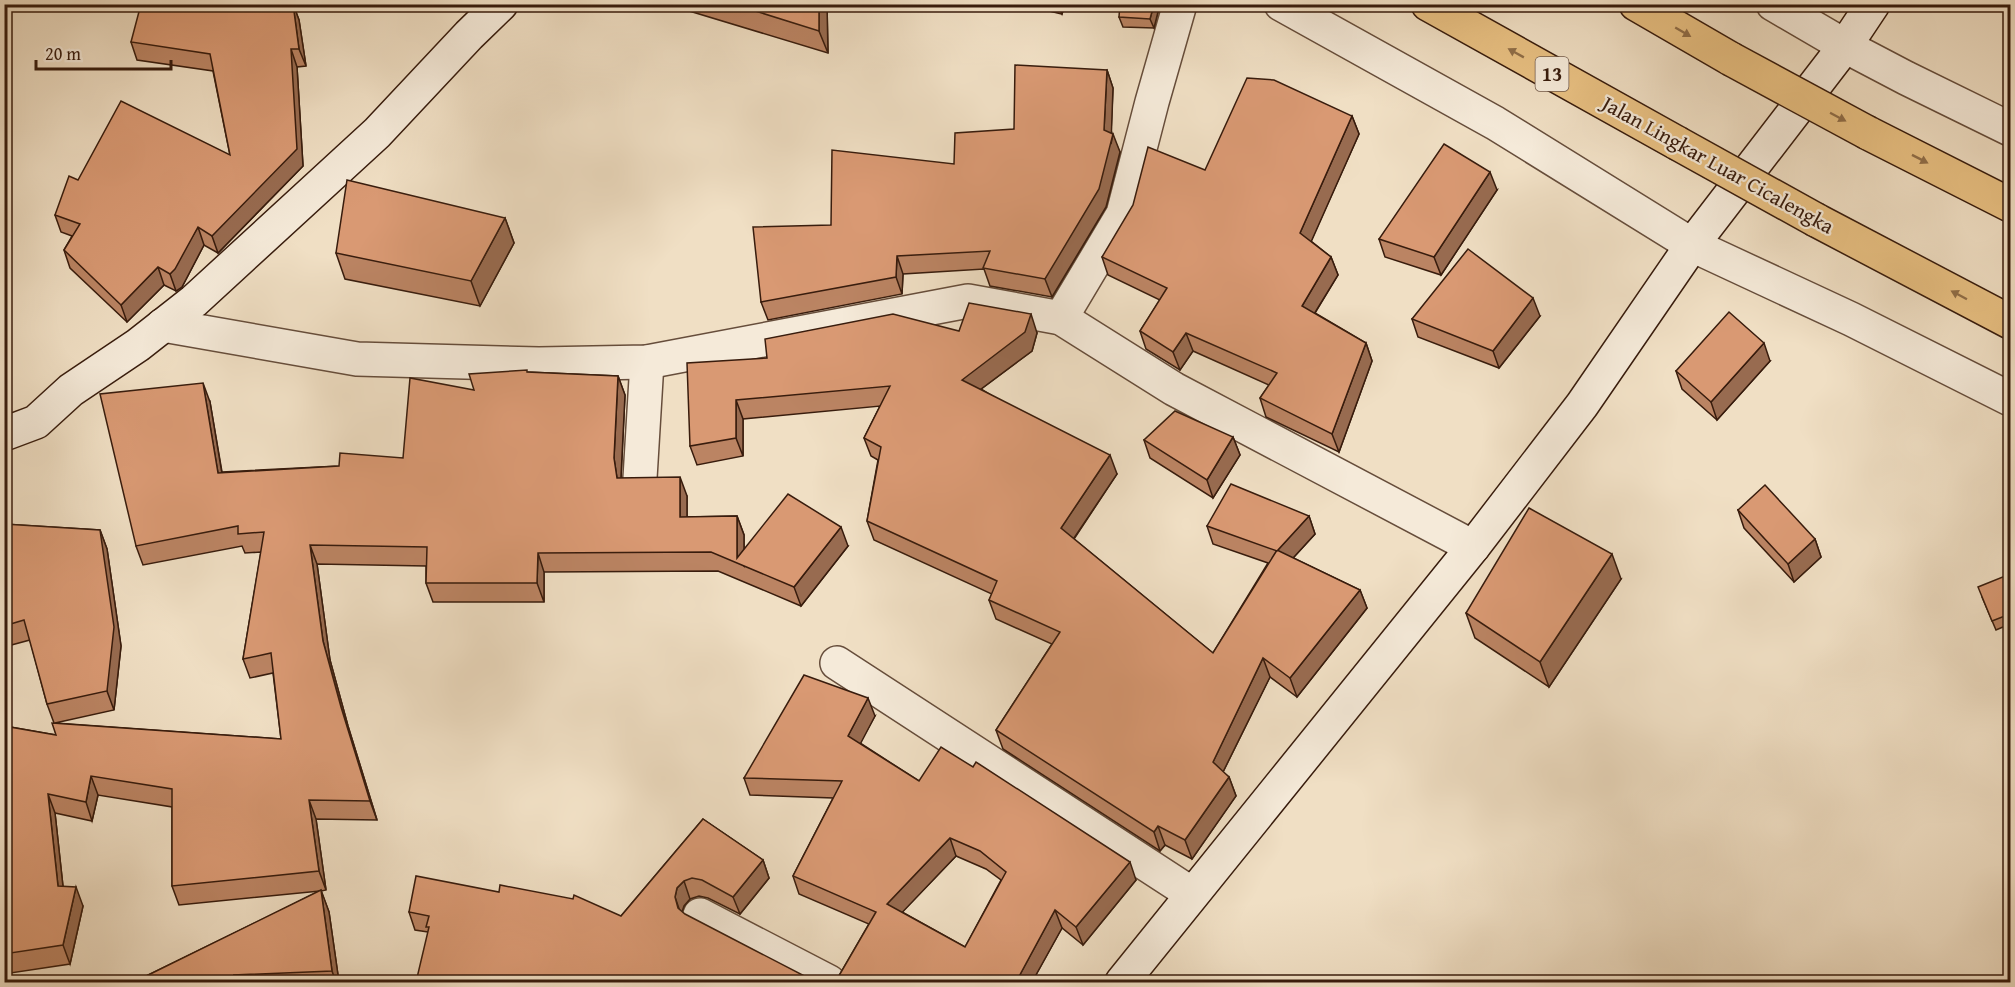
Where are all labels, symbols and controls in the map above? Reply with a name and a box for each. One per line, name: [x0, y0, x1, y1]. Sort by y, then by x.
one-way arrow: [1675, 26, 1692, 36]
scale bar: [36, 33, 171, 71]
text: 20 m: [45, 40, 81, 67]
one-way arrow: [1507, 48, 1524, 58]
road number: 13: [1536, 57, 1568, 91]
street label: Jalan Lingkar Luar Cicalengka: [1594, 86, 1840, 241]
one-way arrow: [1829, 112, 1846, 122]
one-way arrow: [1911, 154, 1929, 164]
one-way arrow: [1950, 290, 1967, 300]

